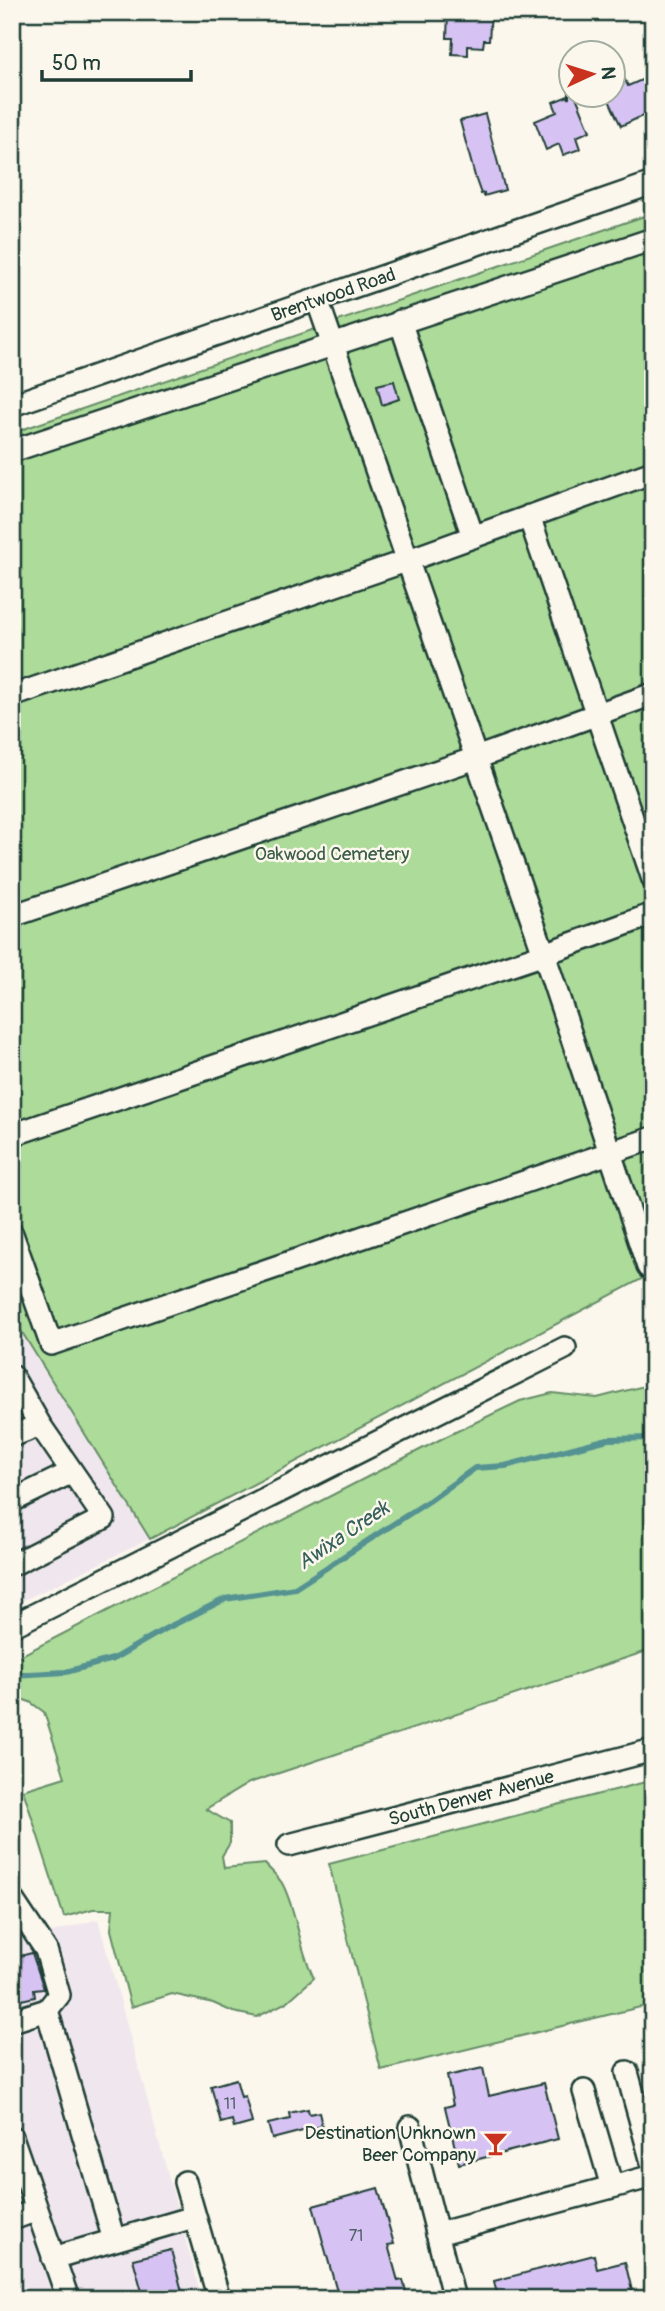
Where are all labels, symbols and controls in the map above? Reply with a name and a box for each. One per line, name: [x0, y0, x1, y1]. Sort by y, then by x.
scale bar: [42, 38, 191, 82]
north arrow: [556, 38, 626, 108]
text: 50 m: [52, 50, 101, 77]
text: N: [596, 66, 620, 80]
street label: Brentwood Road: [268, 262, 399, 328]
park label: Oakwood Cemetery: [255, 842, 409, 866]
water label: Awixa Creek: [292, 1494, 396, 1576]
street label: South Denver Avenue: [386, 1764, 557, 1832]
house number: 11: [224, 2094, 236, 2114]
place label: Destination Unknown Beer Company: [304, 2121, 476, 2167]
bar icon: Destination Unknown Beer Company: [482, 2129, 510, 2157]
house number: 71: [349, 2226, 363, 2246]

